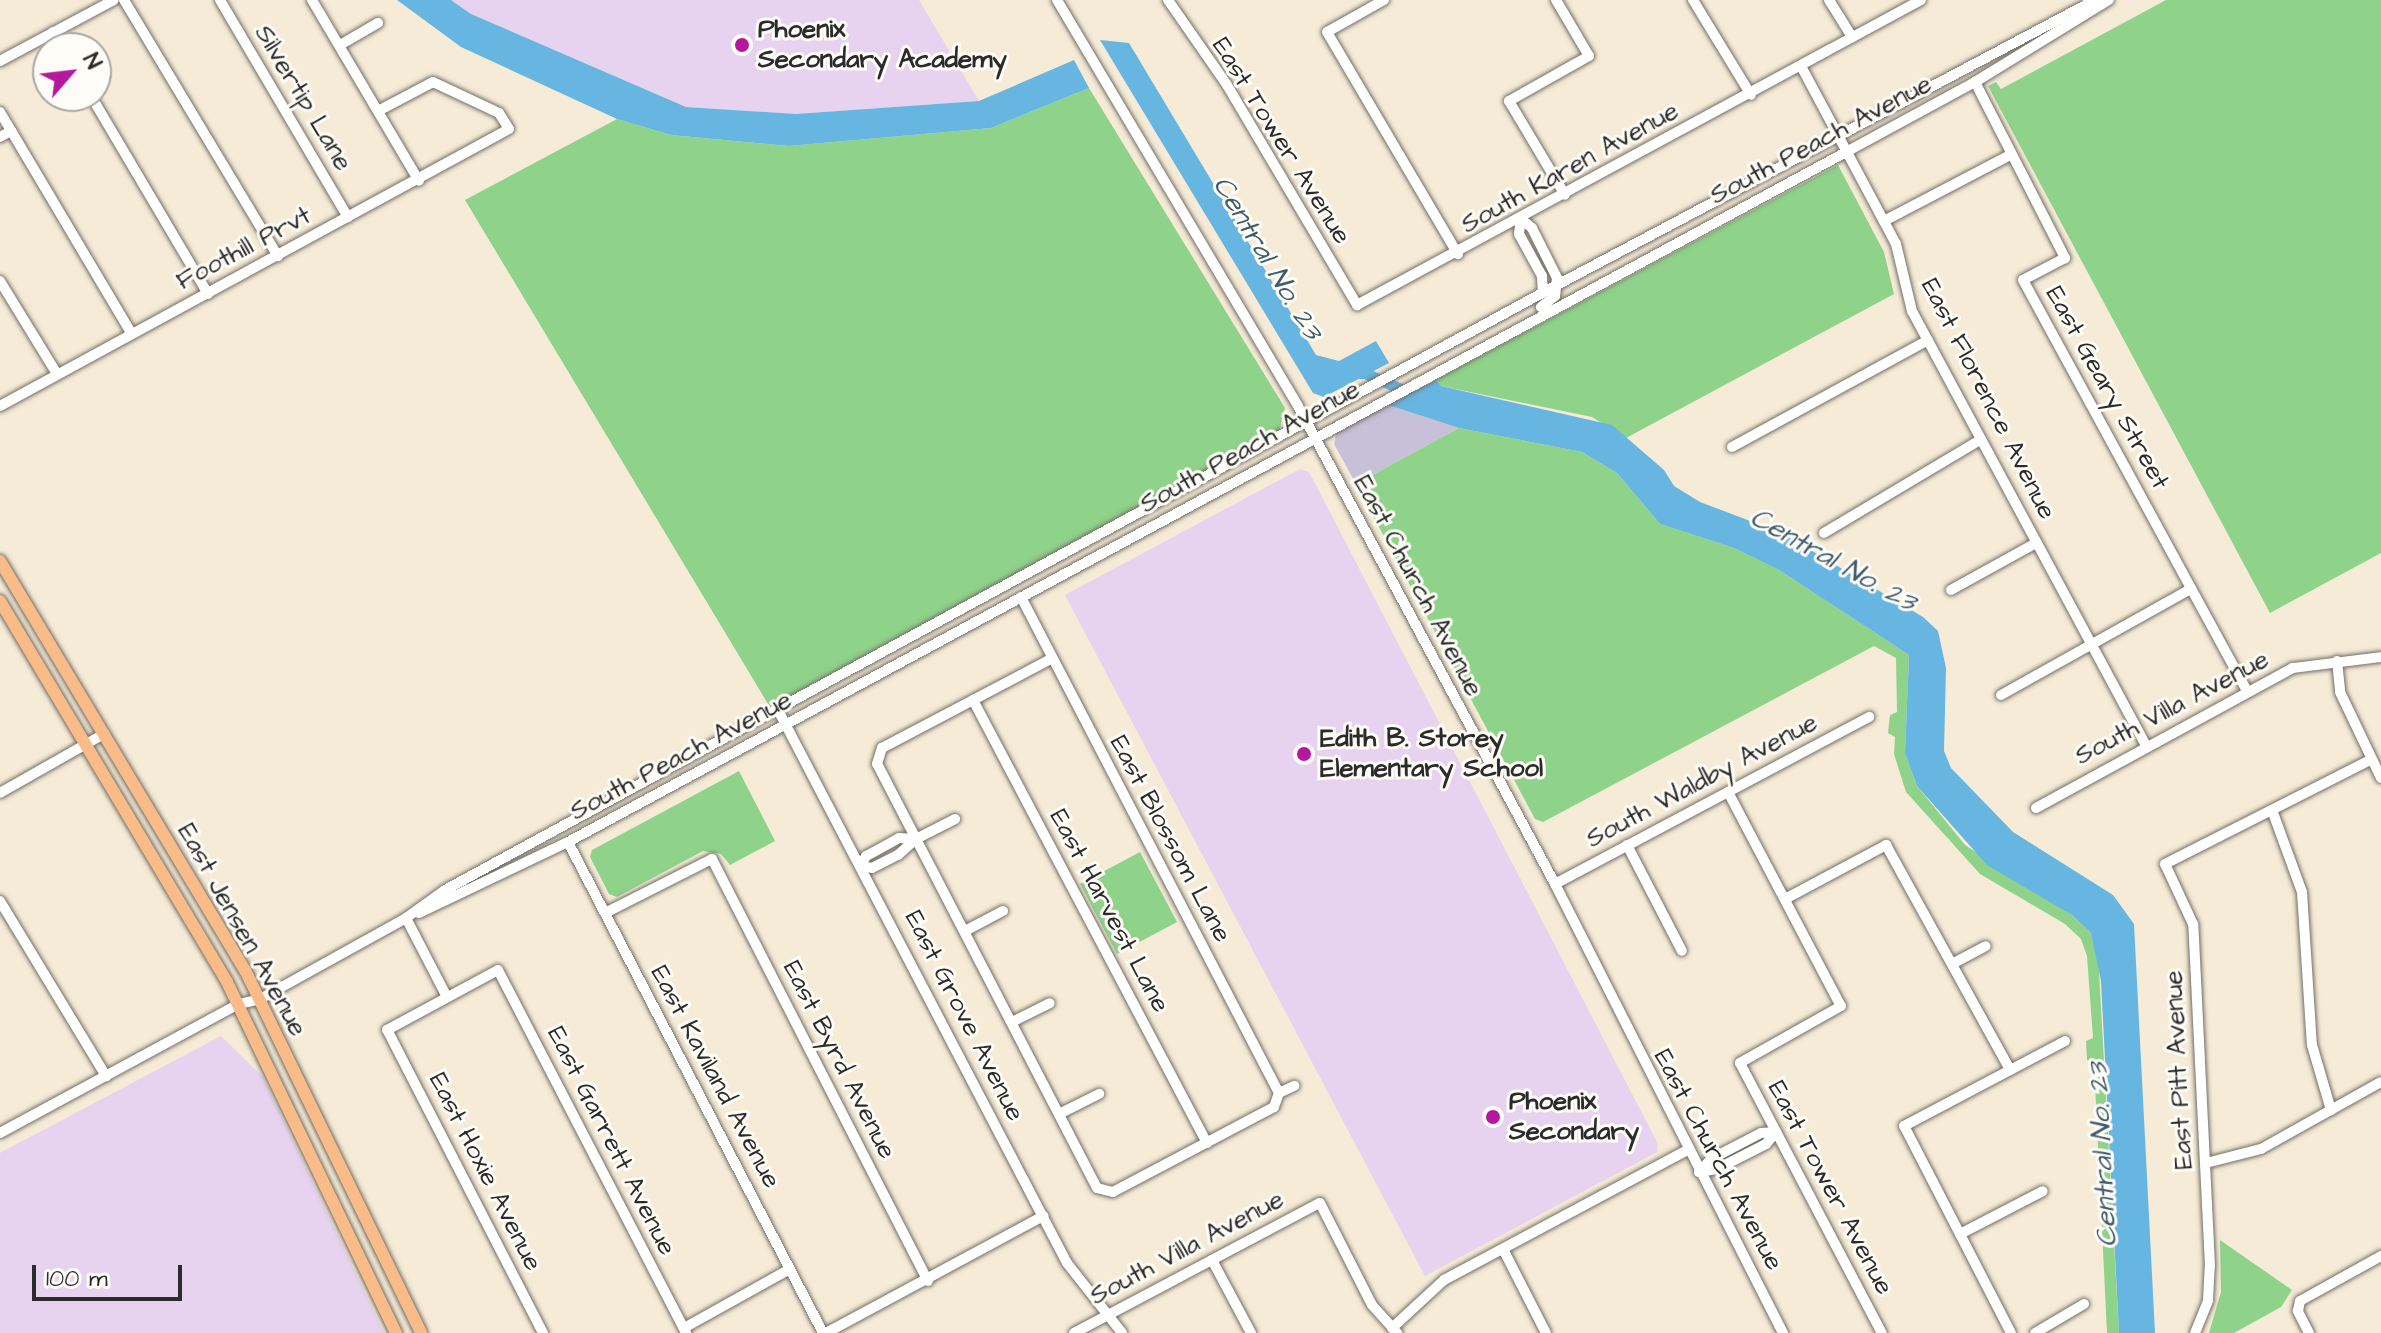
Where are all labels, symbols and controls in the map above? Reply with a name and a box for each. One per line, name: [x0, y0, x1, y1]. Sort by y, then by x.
place label: Phoenix Secondary Academy: [758, 14, 1007, 76]
street label: Silvertip Lane: [247, 20, 359, 176]
north arrow: [32, 32, 112, 112]
street label: East Tower Avenue: [1205, 32, 1357, 250]
marker: Phoenix Secondary Academy: [733, 36, 751, 54]
text: N: [75, 48, 109, 75]
street label: South Peach Avenue: [1705, 68, 1937, 212]
street label: South Karen Avenue: [1456, 95, 1684, 241]
water label: Central No. 23: [1205, 170, 1329, 346]
street label: Foothill Prvt: [171, 200, 317, 298]
street label: East Florence Avenue: [1914, 273, 2062, 525]
street label: East Geary Street: [2038, 281, 2176, 495]
street label: South Peach Avenue: [1135, 374, 1365, 520]
street label: East Church Avenue: [1347, 470, 1489, 702]
water label: Central No. 23: [1744, 501, 1922, 619]
street label: South Villa Avenue: [2070, 644, 2274, 772]
street label: South Peach Avenue: [565, 684, 797, 828]
street label: South Waldby Avenue: [1581, 707, 1823, 855]
place label: Edith B. Storey Elementary School: [1320, 723, 1543, 784]
street label: East Blossom Lane: [1102, 730, 1238, 948]
marker: Edith B. Storey Elementary School: [1295, 745, 1313, 763]
street label: East Harvest Lane: [1042, 804, 1176, 1018]
street label: East Jensen Avenue: [171, 818, 313, 1042]
street label: East Grove Avenue: [897, 906, 1031, 1126]
street label: East Byrd Avenue: [776, 956, 902, 1164]
street label: East Kaviland Avenue: [643, 960, 787, 1194]
street label: East Pitt Avenue: [2158, 970, 2200, 1170]
street label: East Garrett Avenue: [540, 1021, 682, 1261]
street label: East Church Avenue: [1647, 1044, 1789, 1276]
water label: Central No. 23: [2081, 1062, 2125, 1248]
street label: East Hoxie Avenue: [422, 1068, 548, 1276]
street label: East Tower Avenue: [1760, 1076, 1900, 1300]
place label: Phoenix Secondary: [1509, 1086, 1639, 1148]
marker: Phoenix Secondary: [1484, 1108, 1502, 1126]
street label: South Villa Avenue: [1085, 1184, 1289, 1312]
scale bar: [36, 1249, 186, 1299]
text: 100 m: [46, 1262, 108, 1296]

